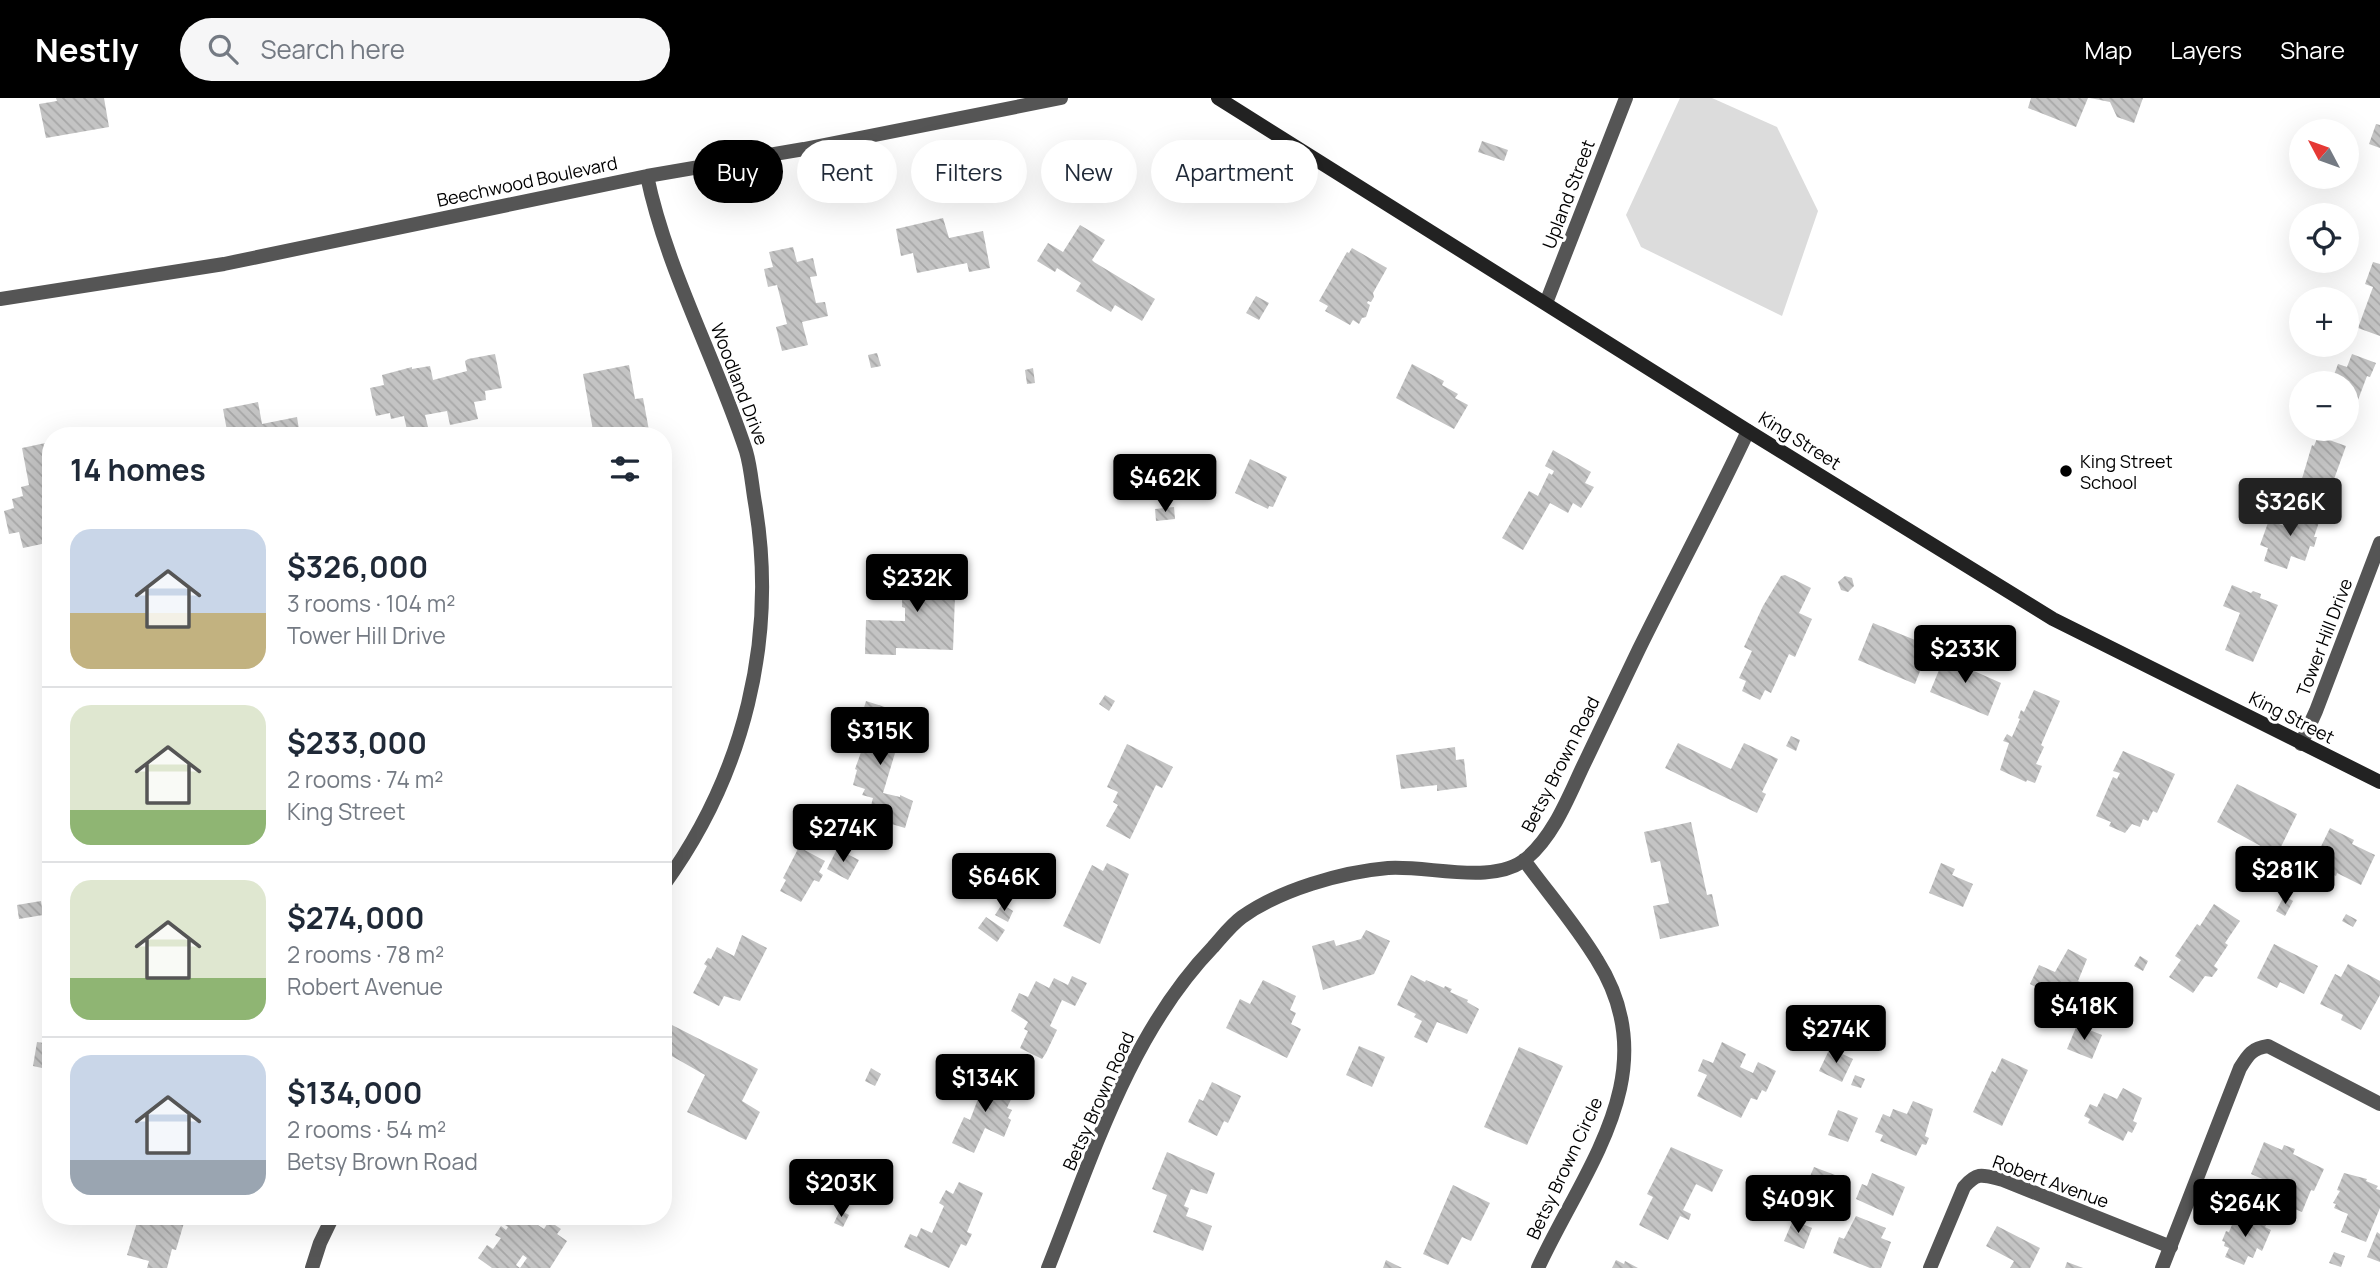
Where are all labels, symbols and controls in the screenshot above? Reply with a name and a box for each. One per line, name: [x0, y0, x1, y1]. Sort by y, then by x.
search box: [180, 18, 670, 81]
text: Nestly: [35, 27, 138, 72]
icon: search: [204, 30, 242, 68]
text: Search here: [260, 31, 405, 67]
text: Map: [2085, 33, 2132, 66]
text: Layers: [2170, 33, 2242, 66]
text: Share: [2280, 33, 2345, 66]
north arrow: [2289, 119, 2359, 189]
map controls: [2289, 119, 2359, 441]
street label: Upland Street: [1536, 136, 1600, 252]
chip: Buy: [693, 140, 783, 203]
chip: Rent: [797, 140, 897, 203]
chip: Filters: [911, 140, 1027, 203]
chip: New: [1041, 140, 1137, 203]
chip: Apartment: [1151, 140, 1318, 203]
street label: Beechwood Boulevard: [434, 150, 620, 212]
button: locate: [2289, 203, 2359, 273]
button: +: [2289, 287, 2359, 357]
street label: Woodland Drive: [706, 320, 774, 448]
button: −: [2289, 371, 2359, 441]
street label: King Street: [1754, 405, 1846, 475]
text: 14 homes: [70, 449, 206, 490]
place label: King Street School: [2080, 449, 2173, 494]
icon: filters: [606, 450, 644, 488]
pin: $462K: [1116, 454, 1214, 514]
text: $462K: [1129, 461, 1201, 493]
marker: King Street School: [2058, 463, 2074, 479]
pin: $326K: [2241, 478, 2339, 538]
text: $326K: [2255, 485, 2325, 517]
text: $326,000: [287, 546, 428, 587]
pin: $232K: [868, 554, 966, 614]
icon: home: [126, 557, 210, 641]
text: $232K: [882, 561, 952, 593]
street label: Tower Hill Drive: [2291, 575, 2357, 699]
text: 3 rooms · 104 m²: [287, 587, 455, 619]
text: Tower Hill Drive: [287, 619, 446, 651]
pin: $233K: [1916, 626, 2014, 685]
text: $233K: [1930, 632, 2000, 664]
street label: King Street: [2245, 685, 2339, 749]
street label: Betsy Brown Road: [1515, 692, 1605, 836]
pin: $315K: [831, 708, 929, 767]
text: $315K: [847, 714, 913, 746]
text: $233,000: [287, 722, 427, 763]
icon: home: [126, 733, 210, 817]
text: 2 rooms · 74 m²: [287, 763, 443, 795]
text: King Street: [287, 795, 405, 827]
pin: $274K: [794, 804, 892, 864]
text: $274K: [809, 811, 877, 843]
pin: $281K: [2236, 846, 2334, 906]
text: $281K: [2251, 853, 2319, 885]
pin: $646K: [955, 854, 1053, 913]
text: $646K: [968, 860, 1040, 892]
text: $274,000: [287, 897, 425, 938]
icon: home: [126, 908, 210, 992]
text: 2 rooms · 78 m²: [287, 938, 444, 970]
text: Robert Avenue: [287, 970, 443, 1002]
pin: $418K: [2035, 982, 2133, 1042]
text: $418K: [2050, 989, 2118, 1021]
pin: $274K: [1787, 1006, 1885, 1065]
text: $274K: [1802, 1012, 1870, 1044]
street label: Betsy Brown Road: [1057, 1028, 1139, 1174]
pin: $134K: [936, 1054, 1034, 1114]
text: $134K: [952, 1061, 1018, 1093]
text: $134,000: [287, 1072, 422, 1113]
icon: home: [126, 1083, 210, 1167]
street label: Betsy Brown Circle: [1520, 1093, 1608, 1243]
text: 2 rooms · 54 m²: [287, 1113, 446, 1145]
text: Betsy Brown Road: [287, 1145, 478, 1177]
street label: Robert Avenue: [1990, 1149, 2112, 1213]
pin: $203K: [792, 1160, 890, 1219]
text: $203K: [805, 1166, 877, 1198]
pin: $409K: [1749, 1176, 1847, 1235]
pin: $264K: [2196, 1180, 2294, 1239]
text: $409K: [1762, 1182, 1834, 1214]
text: $264K: [2209, 1186, 2281, 1218]

